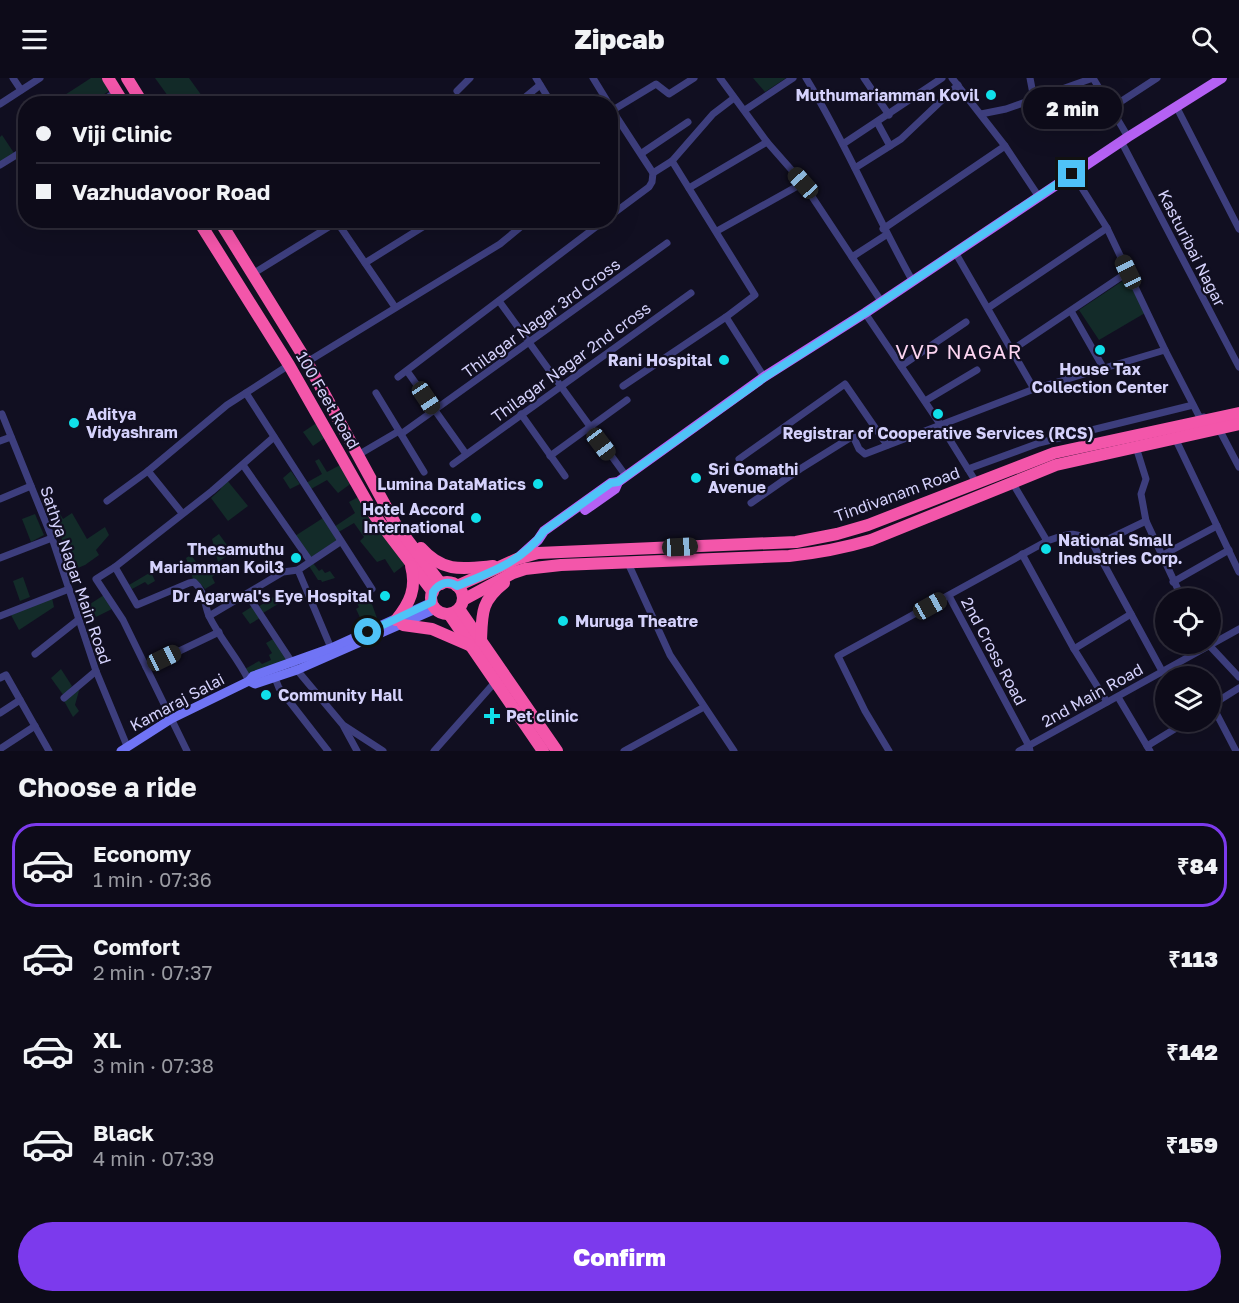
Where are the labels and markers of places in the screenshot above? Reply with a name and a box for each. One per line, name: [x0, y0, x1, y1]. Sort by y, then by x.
place label: Muthumariamman Kovil: [796, 85, 980, 105]
marker: Muthumariamman Kovil: [984, 88, 998, 102]
marker: House Tax Collection Center: [1093, 343, 1107, 357]
place label: Rani Hospital: [608, 350, 713, 370]
marker: Rani Hospital: [717, 353, 731, 367]
place label: House Tax Collection Center: [1032, 359, 1168, 397]
place label: Aditya Vidyashram: [86, 404, 178, 442]
marker: Registrar of Cooperative Services (RCS): [931, 407, 945, 421]
marker: Aditya Vidyashram: [67, 416, 81, 430]
place label: Registrar of Cooperative Services (RCS): [782, 423, 1094, 443]
place label: Sri Gomathi Avenue: [708, 459, 798, 497]
marker: Sri Gomathi Avenue: [689, 471, 703, 485]
place label: Lumina DataMatics: [377, 474, 526, 494]
marker: Lumina DataMatics: [531, 477, 545, 491]
place label: Hotel Accord International: [362, 499, 465, 537]
marker: Hotel Accord International: [469, 511, 483, 525]
place label: National Small Industries Corp.: [1058, 530, 1183, 568]
place label: Thesamuthu Mariamman Koil3: [149, 539, 284, 577]
marker: National Small Industries Corp.: [1039, 542, 1053, 556]
marker: Thesamuthu Mariamman Koil3: [289, 551, 303, 565]
place label: Dr Agarwal's Eye Hospital: [172, 586, 374, 606]
marker: Dr Agarwal's Eye Hospital: [378, 589, 392, 603]
place label: Muruga Theatre: [575, 611, 698, 631]
marker: Muruga Theatre: [556, 614, 570, 628]
place label: Community Hall: [278, 685, 404, 705]
marker: Community Hall: [259, 688, 273, 702]
place label: Pet clinic: [506, 706, 579, 726]
marker: Pet clinic: [483, 707, 501, 725]

